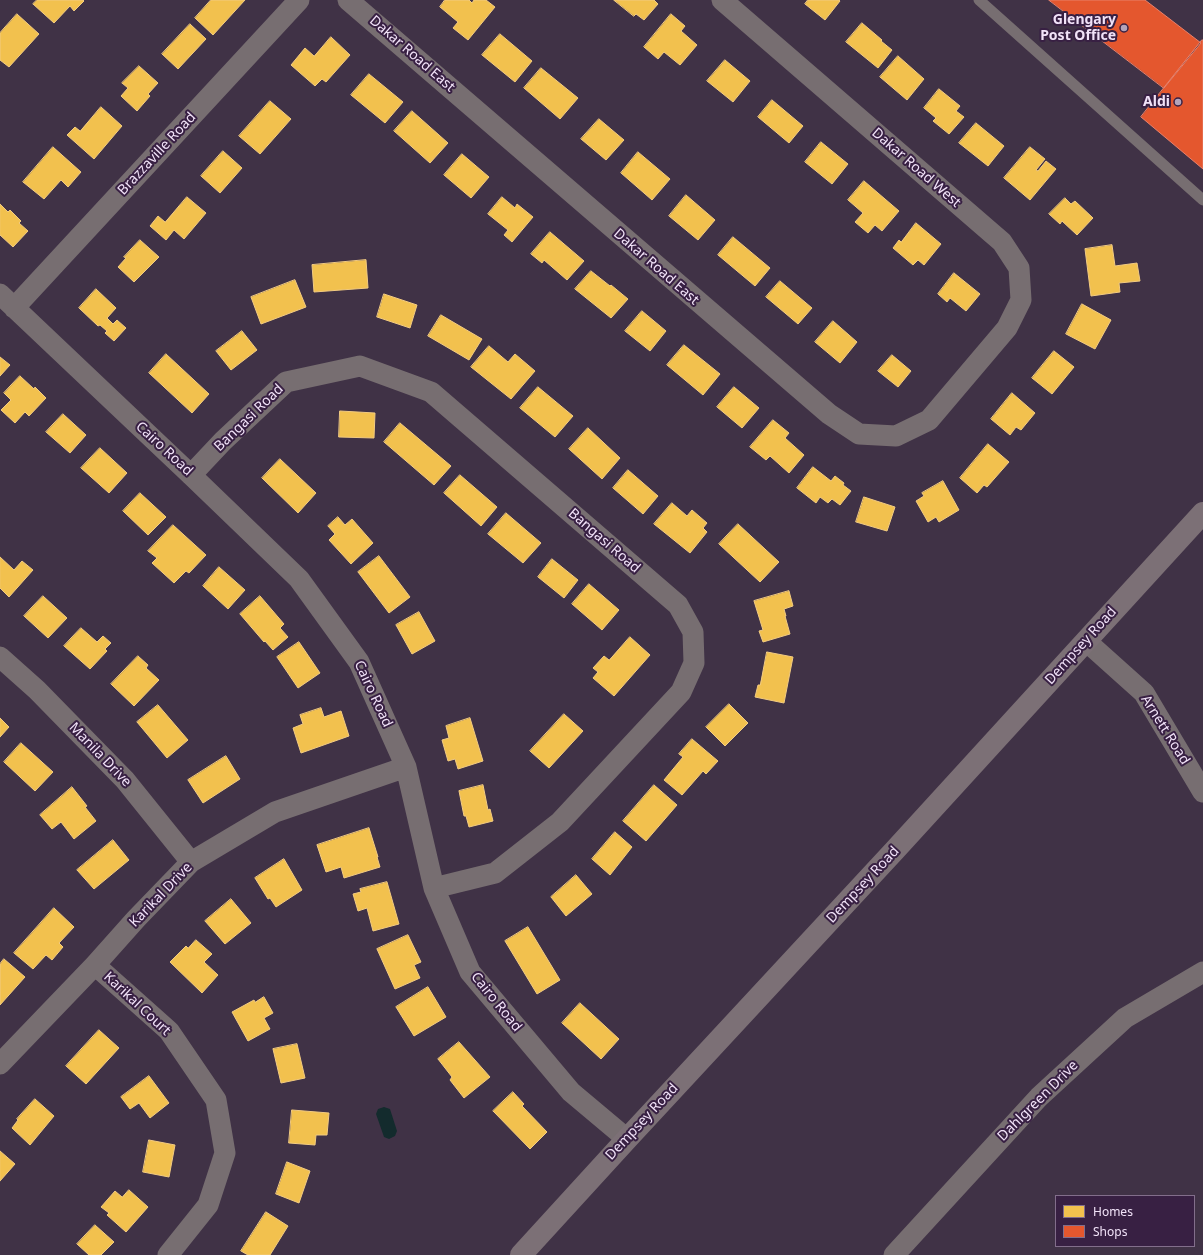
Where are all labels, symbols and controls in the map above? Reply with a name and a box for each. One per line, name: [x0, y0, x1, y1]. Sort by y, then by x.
street label: Dakar Road East: [366, 12, 458, 96]
place label: Glengary Post Office: [1040, 12, 1116, 44]
marker: Glengary Post Office: [1119, 23, 1129, 33]
place label: Aldi: [1143, 94, 1170, 110]
marker: Aldi: [1173, 97, 1183, 107]
street label: Brazzaville Road: [115, 109, 199, 199]
street label: Dakar Road West: [868, 125, 964, 211]
street label: Dakar Road East: [610, 225, 702, 309]
street label: Bangasi Road: [211, 381, 287, 455]
street label: Cairo Road: [132, 418, 196, 480]
street label: Bangasi Road: [565, 505, 643, 577]
street label: Dempsey Road: [1042, 604, 1120, 688]
street label: Cairo Road: [350, 658, 396, 730]
street label: Arnett Road: [1137, 692, 1193, 768]
street label: Manila Drive: [65, 719, 135, 791]
street label: Dempsey Road: [823, 843, 903, 927]
street label: Karikal Drive: [126, 859, 196, 931]
street label: Karikal Court: [100, 969, 174, 1039]
street label: Cairo Road: [467, 969, 525, 1035]
street label: Dahlgreen Drive: [994, 1057, 1082, 1145]
street label: Dempsey Road: [602, 1080, 682, 1164]
legend: [1055, 1195, 1195, 1247]
text: Homes: [1093, 1203, 1133, 1220]
text: Shops: [1093, 1223, 1127, 1240]

